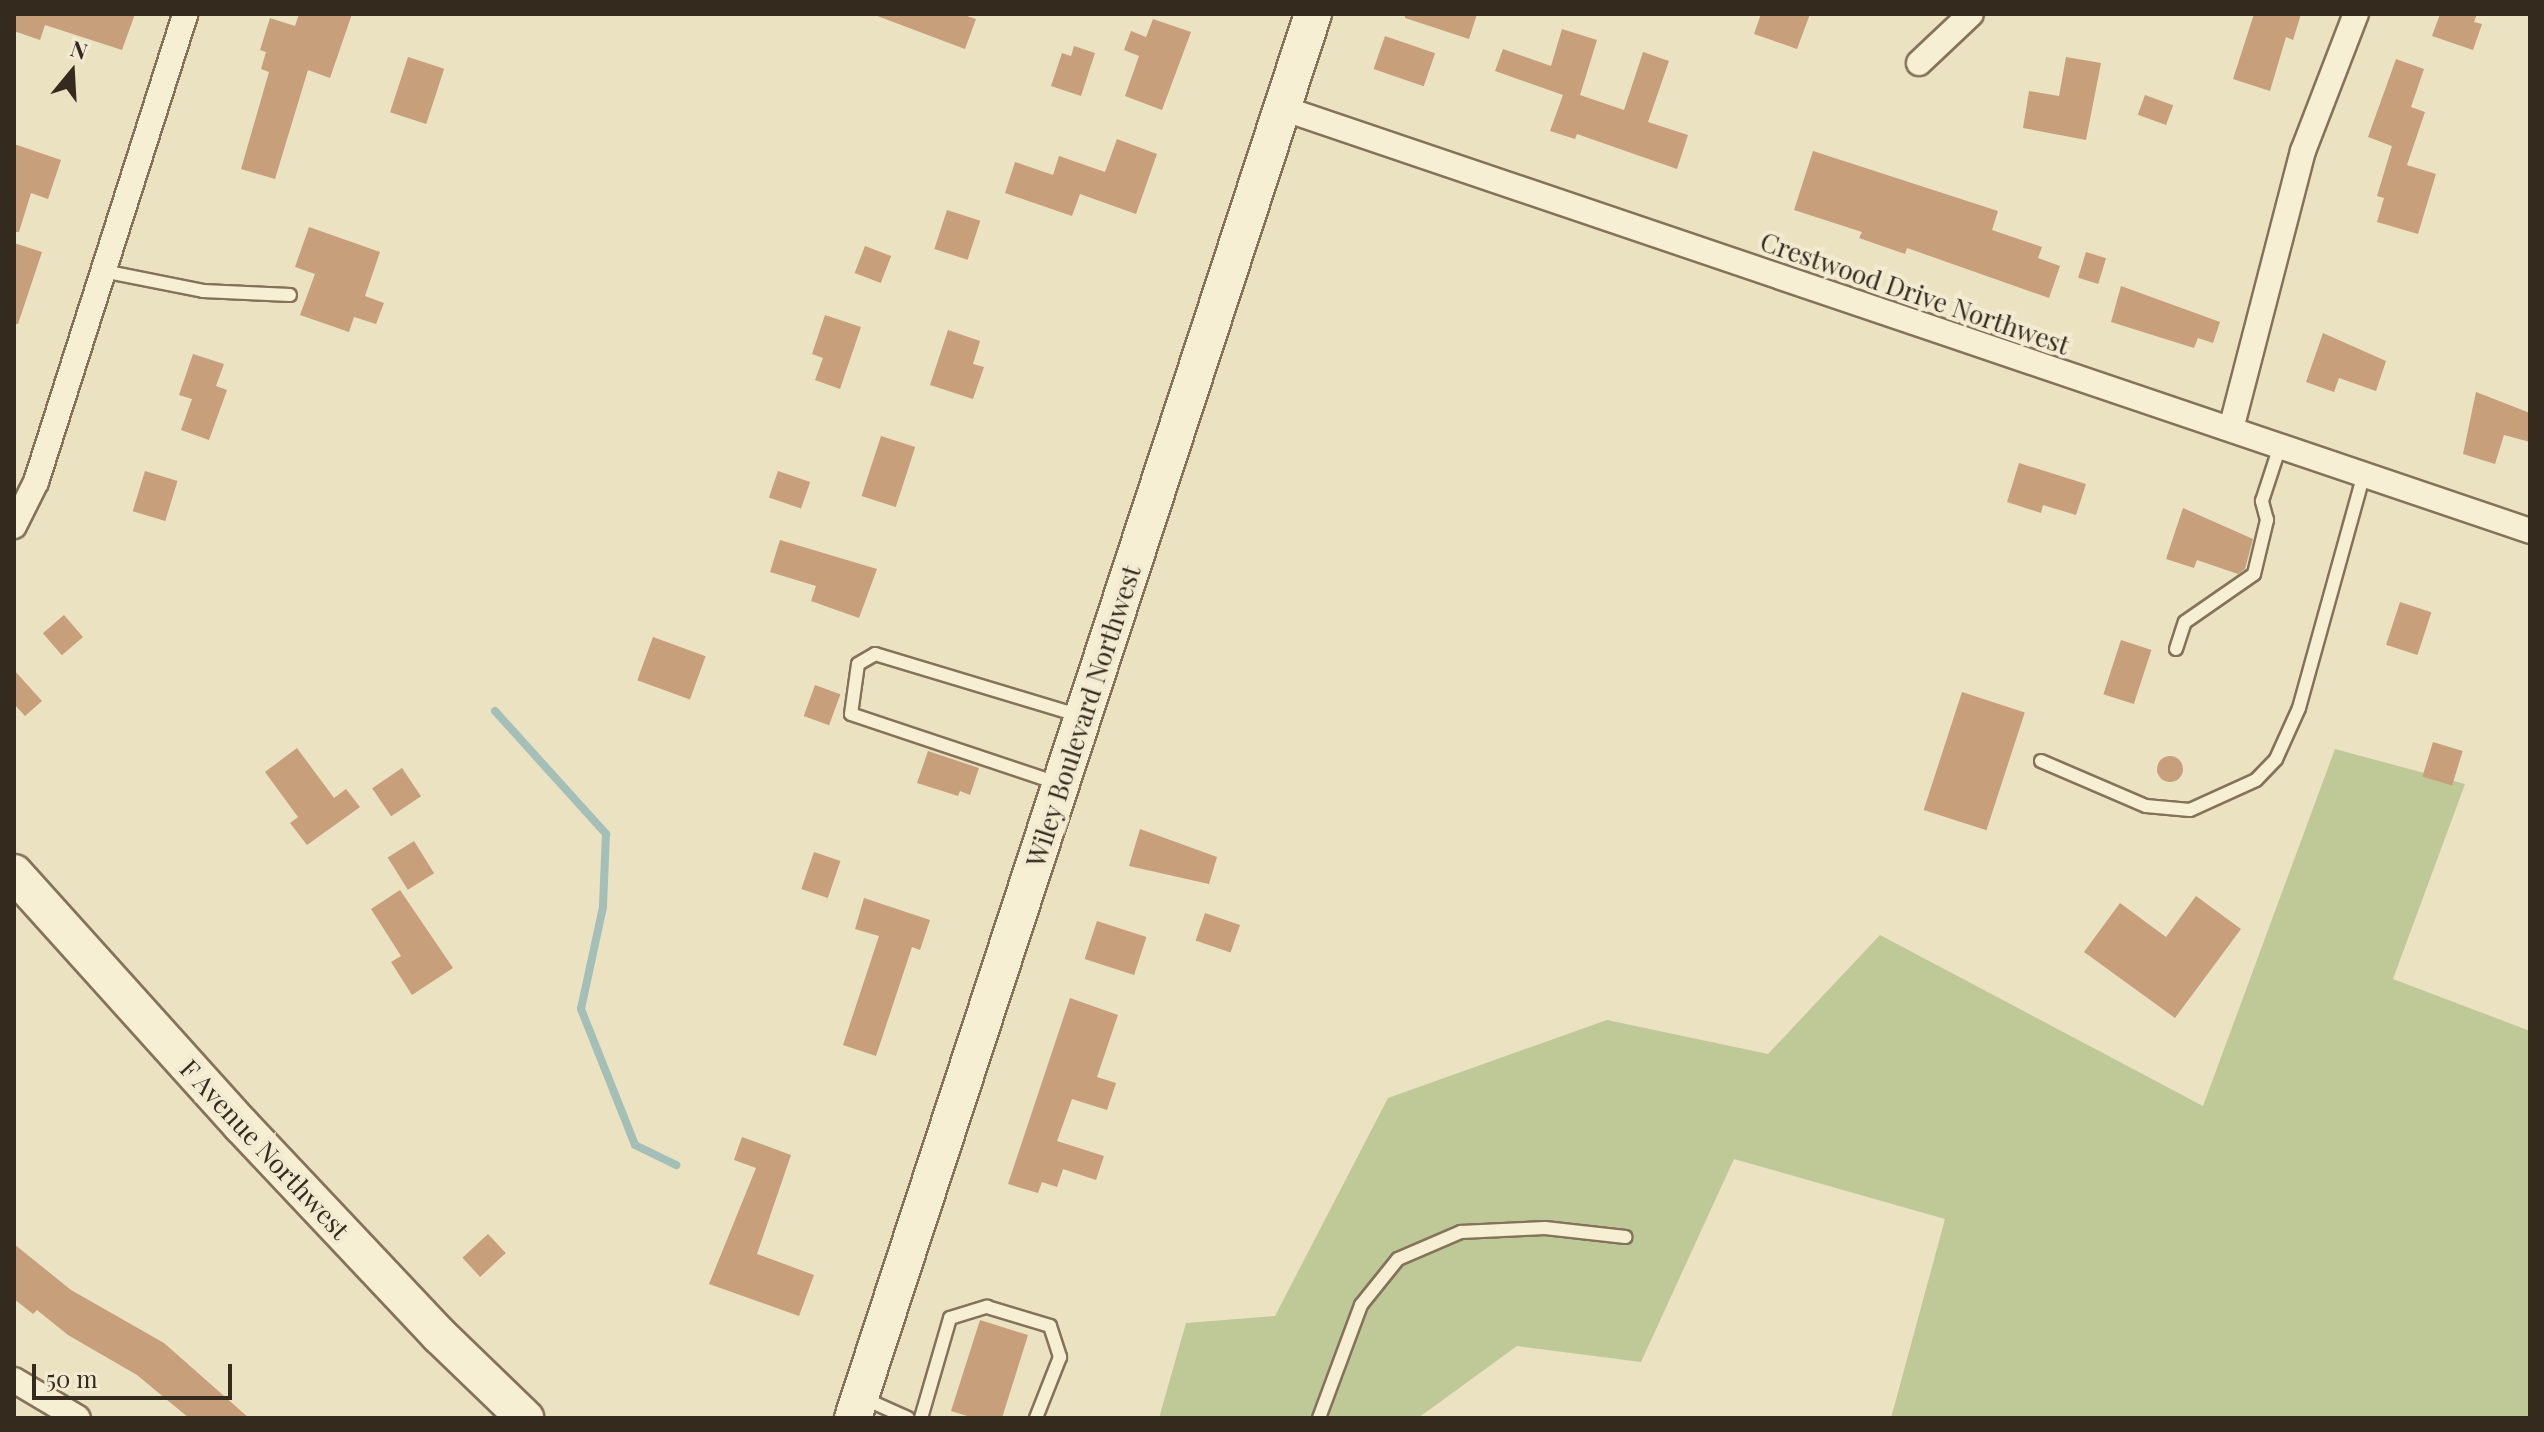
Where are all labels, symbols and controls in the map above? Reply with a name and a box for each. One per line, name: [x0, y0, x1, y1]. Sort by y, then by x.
north arrow: [32, 32, 112, 112]
text: N: [67, 32, 92, 66]
street label: Crestwood Drive Northwest: [1756, 225, 2074, 361]
street label: Wiley Boulevard Northwest: [1019, 561, 1147, 871]
street label: F Avenue Northwest: [173, 1052, 357, 1246]
scale bar: [36, 1348, 236, 1398]
text: 50 m: [46, 1362, 98, 1394]

